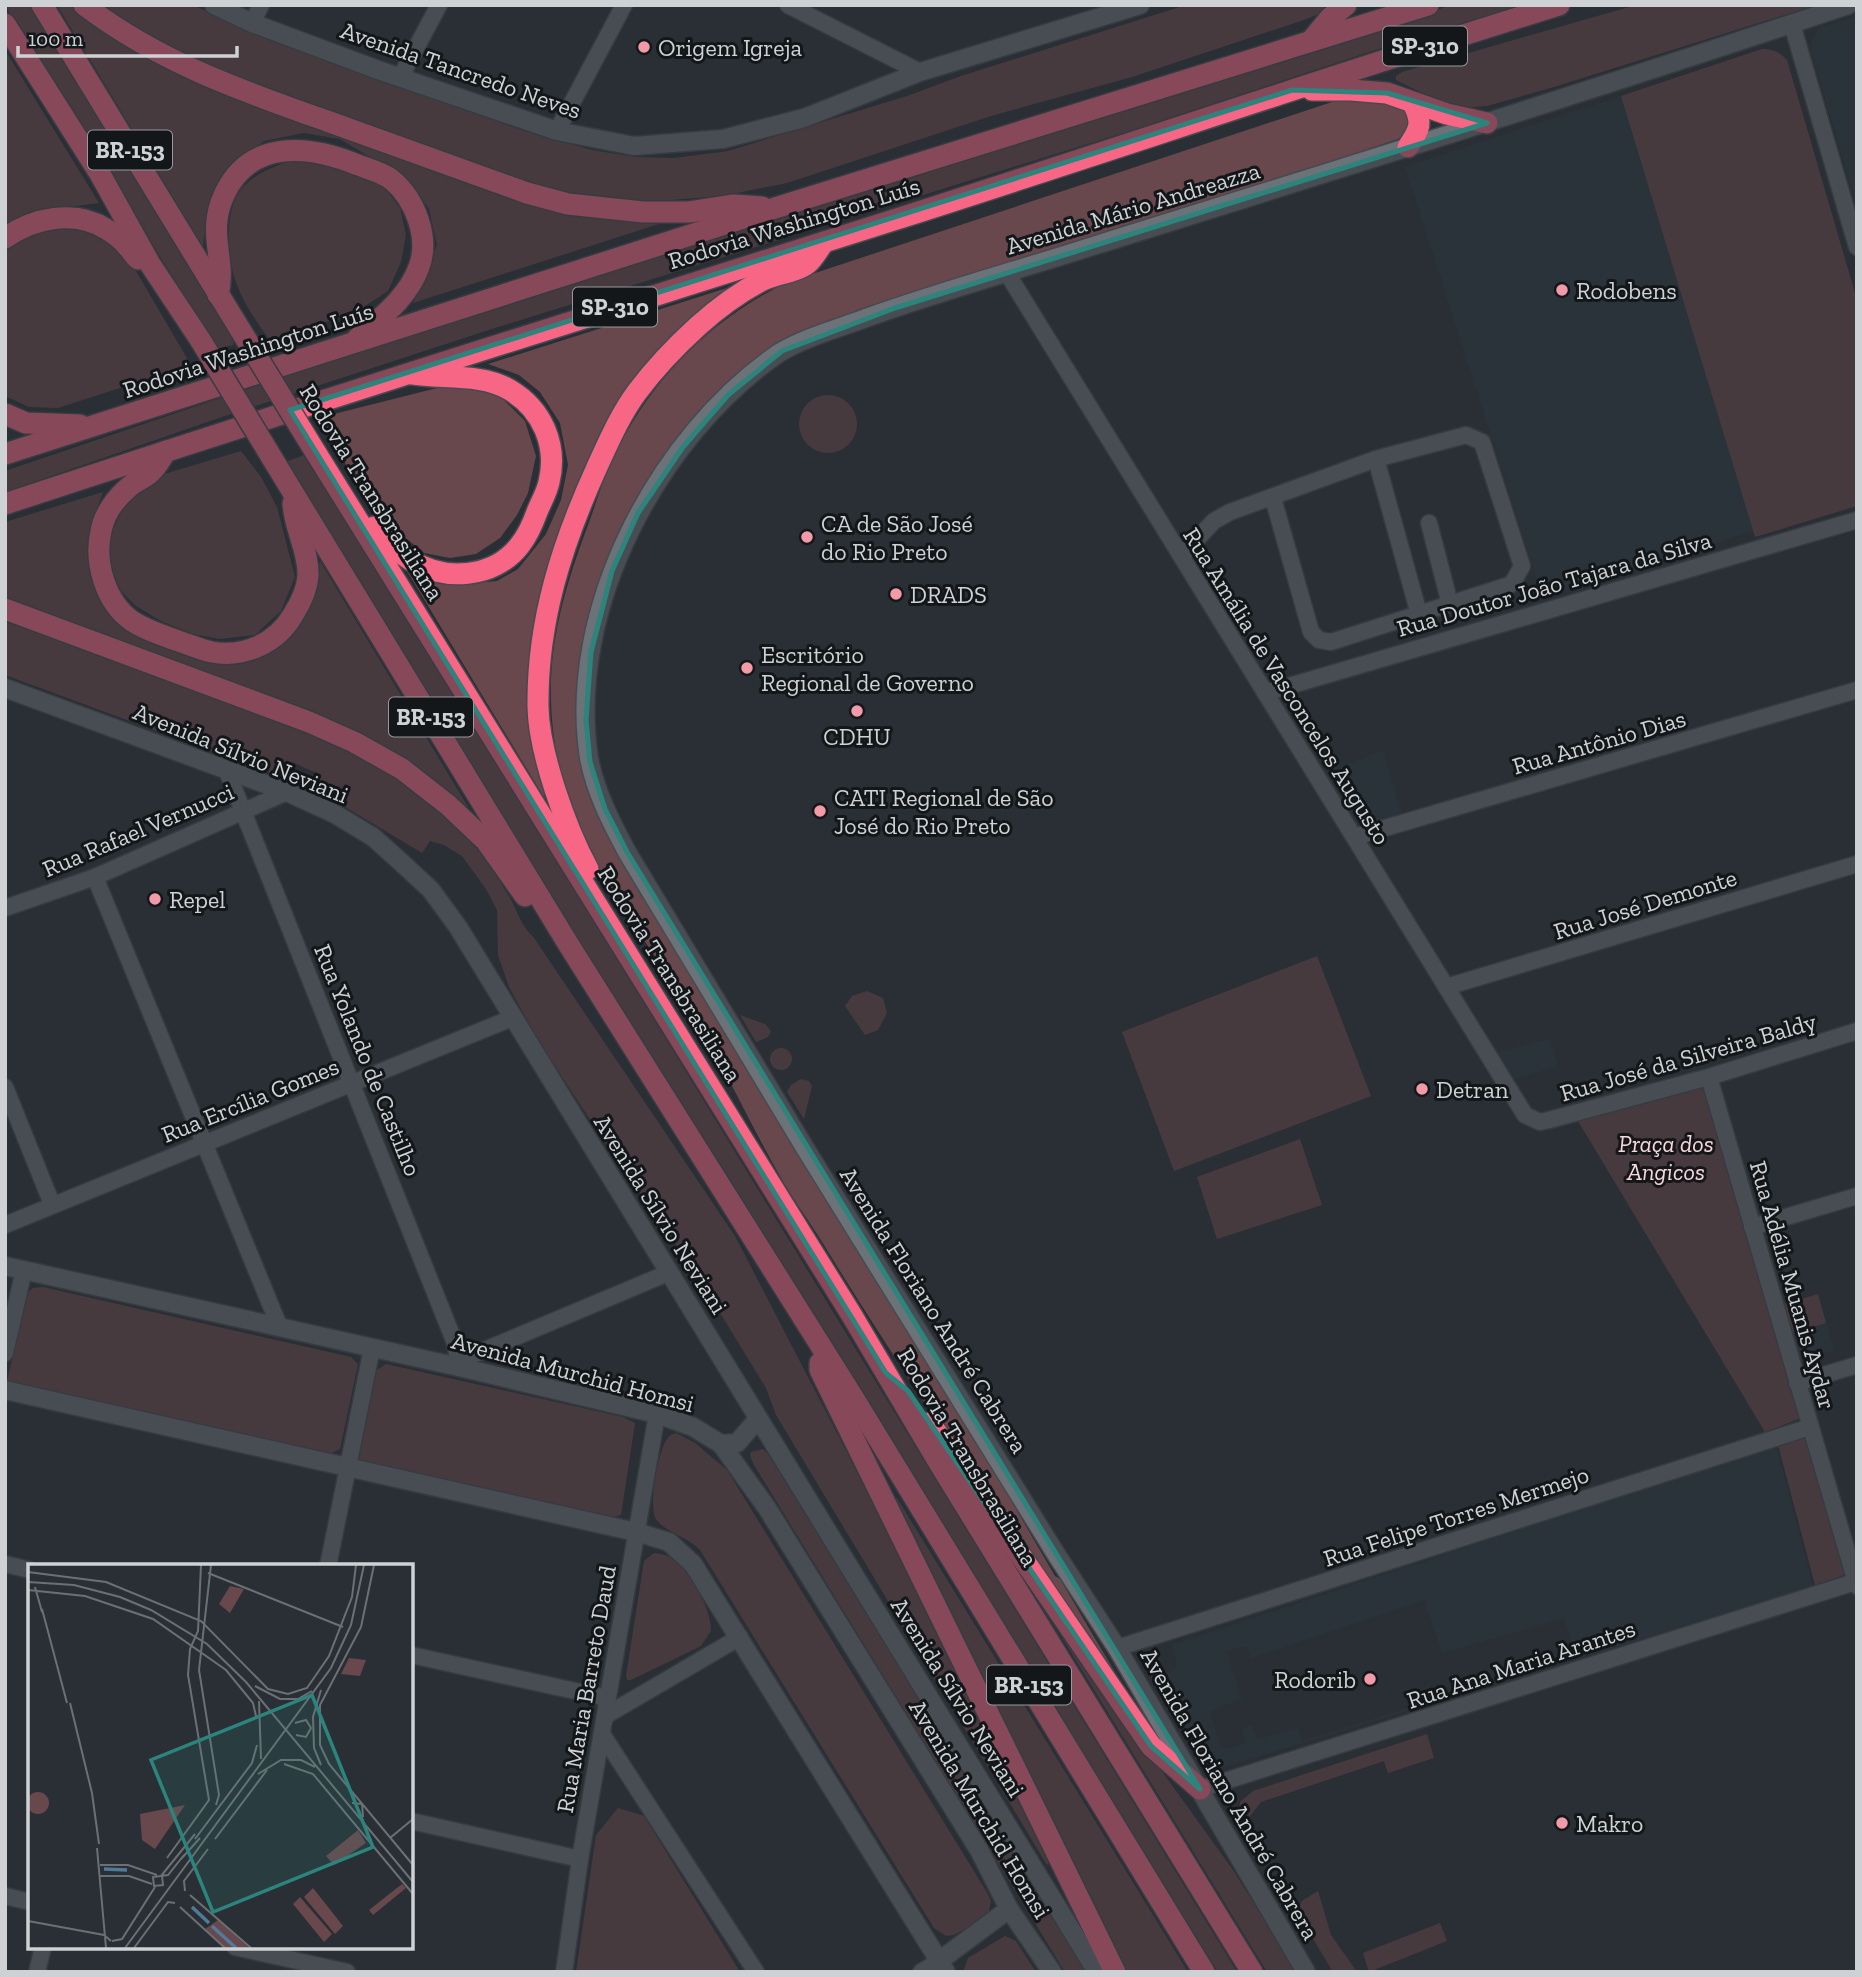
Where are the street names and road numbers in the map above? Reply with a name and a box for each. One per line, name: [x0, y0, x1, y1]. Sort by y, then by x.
street label: Avenida Tancredo Neves: [337, 15, 585, 125]
road number: SP-310: [1383, 26, 1467, 66]
road number: BR-153: [88, 130, 172, 169]
street label: Avenida Mário Andreazza: [1003, 155, 1264, 260]
street label: Rodovia Washington Luís: [665, 171, 923, 275]
road number: SP-310: [573, 288, 657, 326]
street label: Rodovia Washington Luís: [119, 296, 377, 404]
street label: Rodovia Transbrasiliana: [294, 378, 451, 606]
street label: Rua Amália de Vasconcelos Augusto: [1177, 522, 1397, 850]
street label: Rua Doutor João Tajara da Silva: [1393, 525, 1715, 643]
street label: Avenida Sílvio Neviani: [129, 697, 353, 810]
road number: BR-153: [389, 698, 473, 736]
street label: Rua Antônio Dias: [1509, 703, 1689, 781]
street label: Rua Rafael Vernucci: [38, 777, 238, 883]
street label: Rodovia Transbrasiliana: [592, 860, 749, 1088]
street label: Rua José Demonte: [1550, 862, 1740, 946]
street label: Rua Yolando de Castilho: [308, 940, 428, 1180]
street label: Rua José da Silveira Baldy: [1557, 1006, 1820, 1107]
street label: Rua Ercília Gomes: [157, 1051, 343, 1149]
street label: Avenida Sílvio Neviani: [588, 1109, 734, 1319]
street label: Rua Adélia Muanis Aydar: [1744, 1157, 1842, 1413]
street label: Avenida Floriano André Cabrera: [834, 1162, 1034, 1459]
street label: Avenida Murchid Homsi: [448, 1326, 698, 1418]
street label: Rodovia Transbrasiliana: [891, 1343, 1045, 1572]
street label: Rua Felipe Torres Mermejo: [1320, 1459, 1592, 1573]
street label: Rua Maria Barreto Daud: [550, 1563, 622, 1815]
street label: Avenida Sílvio Neviani: [885, 1592, 1031, 1802]
street label: Rua Ana Maria Arantes: [1403, 1613, 1639, 1715]
street label: Avenida Floriano André Cabrera: [1135, 1643, 1326, 1945]
road number: BR-153: [987, 1666, 1071, 1704]
street label: Avenida Murchid Homsi: [903, 1694, 1057, 1924]

